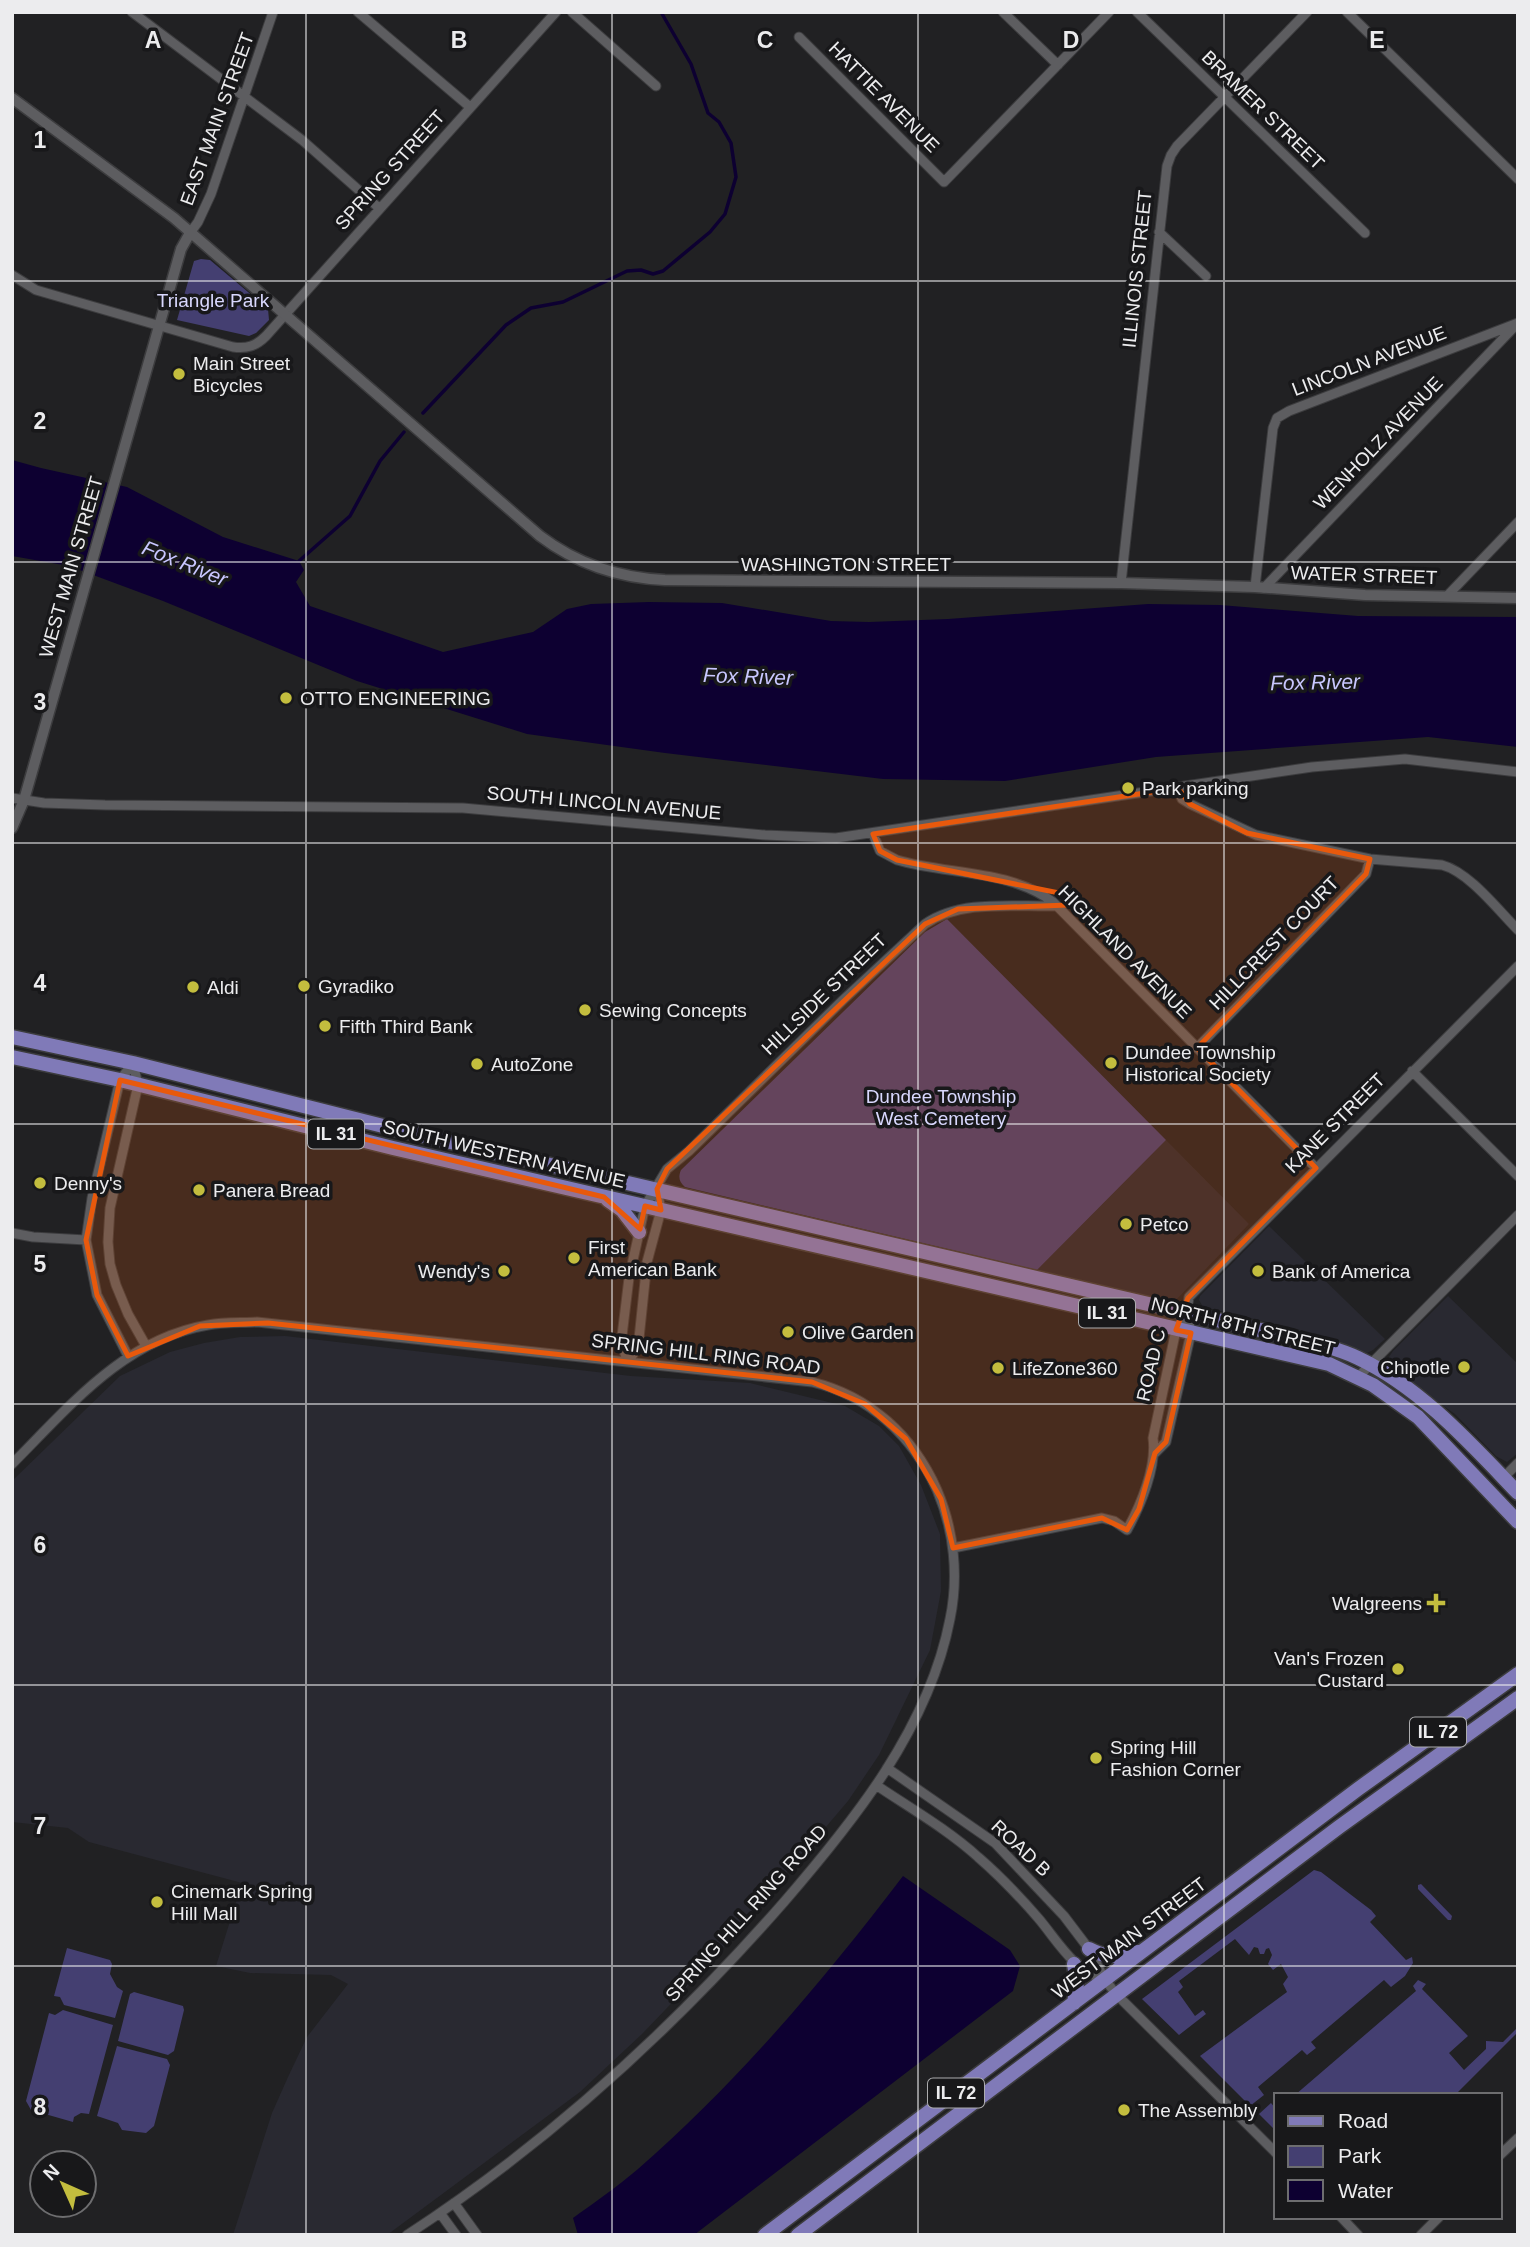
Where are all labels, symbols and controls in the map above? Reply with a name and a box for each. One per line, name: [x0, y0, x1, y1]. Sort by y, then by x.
text: A: [145, 27, 161, 53]
text: B: [451, 27, 467, 53]
text: C: [757, 27, 773, 53]
text: D: [1063, 27, 1079, 53]
text: E: [1369, 27, 1385, 53]
street label: EAST MAIN STREET: [176, 29, 258, 208]
street label: HATTIE AVENUE: [825, 38, 943, 156]
street label: BRAMER STREET: [1198, 46, 1329, 174]
street label: SPRING STREET: [331, 106, 449, 234]
text: 1: [34, 127, 47, 153]
street label: ILLINOIS STREET: [1118, 189, 1156, 349]
park label: Triangle Park: [157, 290, 270, 311]
street label: LINCOLN AVENUE: [1289, 322, 1449, 400]
place label: Main Street Bicycles: [193, 353, 291, 396]
marker: Main Street Bicycles: [171, 366, 187, 382]
street label: WENHOLZ AVENUE: [1309, 372, 1447, 514]
text: 2: [34, 408, 46, 434]
street label: WEST MAIN STREET: [35, 474, 107, 660]
water label: Fox River: [139, 536, 232, 591]
street label: WASHINGTON STREET: [741, 554, 951, 575]
street label: WATER STREET: [1290, 562, 1438, 588]
water label: Fox River: [703, 663, 794, 689]
water label: Fox River: [1270, 670, 1361, 694]
place label: OTTO ENGINEERING: [300, 688, 491, 709]
text: 3: [34, 689, 46, 715]
marker: OTTO ENGINEERING: [278, 690, 294, 706]
place label: Park parking: [1142, 778, 1249, 799]
marker: Park parking: [1120, 780, 1136, 796]
street label: SOUTH LINCOLN AVENUE: [486, 782, 722, 824]
street label: HILLCREST COURT: [1205, 872, 1343, 1014]
street label: HIGHLAND AVENUE: [1054, 881, 1196, 1023]
street label: HILLSIDE STREET: [757, 929, 891, 1059]
text: 4: [34, 970, 47, 996]
place label: Gyradiko: [318, 976, 394, 997]
place label: Aldi: [207, 977, 239, 998]
marker: Gyradiko: [296, 978, 312, 994]
marker: Aldi: [185, 979, 201, 995]
place label: Sewing Concepts: [599, 1000, 747, 1021]
marker: Sewing Concepts: [577, 1002, 593, 1018]
place label: Fifth Third Bank: [339, 1016, 473, 1037]
marker: Fifth Third Bank: [317, 1018, 333, 1034]
place label: Dundee Township Historical Society: [1125, 1042, 1276, 1085]
place label: AutoZone: [491, 1054, 573, 1075]
marker: Dundee Township Historical Society: [1103, 1055, 1119, 1071]
marker: AutoZone: [469, 1056, 485, 1072]
street label: KANE STREET: [1281, 1069, 1389, 1177]
park label: Dundee Township West Cemetery: [866, 1086, 1016, 1129]
street label: SOUTH WESTERN AVENUE: [381, 1116, 627, 1192]
road number: IL 31: [308, 1120, 364, 1148]
place label: Denny's: [54, 1173, 122, 1194]
marker: Denny's: [32, 1175, 48, 1191]
place label: Panera Bread: [213, 1180, 330, 1201]
marker: Panera Bread: [191, 1182, 207, 1198]
place label: Petco: [1140, 1214, 1189, 1235]
marker: Petco: [1118, 1216, 1134, 1232]
place label: First American Bank: [588, 1237, 717, 1280]
marker: First American Bank: [566, 1250, 582, 1266]
text: 5: [34, 1251, 47, 1277]
place label: Wendy's: [418, 1261, 490, 1282]
place label: Bank of America: [1272, 1261, 1411, 1282]
marker: Wendy's: [496, 1263, 512, 1279]
marker: Bank of America: [1250, 1263, 1266, 1279]
street label: NORTH 8TH STREET: [1149, 1293, 1337, 1359]
road number: IL 31: [1079, 1298, 1135, 1328]
place label: Olive Garden: [802, 1322, 914, 1343]
marker: Olive Garden: [780, 1324, 796, 1340]
street label: ROAD C: [1132, 1327, 1170, 1403]
street label: SPRING HILL RING ROAD: [590, 1330, 822, 1378]
place label: Chipotle: [1380, 1357, 1450, 1378]
place label: LifeZone360: [1012, 1358, 1118, 1379]
marker: Chipotle: [1456, 1359, 1472, 1375]
marker: LifeZone360: [990, 1360, 1006, 1376]
text: 6: [34, 1532, 46, 1558]
place label: Walgreens: [1332, 1593, 1422, 1614]
marker: Walgreens: [1428, 1595, 1444, 1611]
place label: Van's Frozen Custard: [1274, 1648, 1384, 1691]
marker: Van's Frozen Custard: [1390, 1661, 1406, 1677]
road number: IL 72: [1410, 1717, 1466, 1746]
place label: Spring Hill Fashion Corner: [1110, 1737, 1242, 1780]
marker: Spring Hill Fashion Corner: [1088, 1750, 1104, 1766]
text: 7: [34, 1813, 46, 1839]
street label: ROAD B: [987, 1815, 1055, 1881]
street label: SPRING HILL RING ROAD: [661, 1820, 831, 2006]
street label: WEST MAIN STREET: [1048, 1873, 1211, 2003]
place label: Cinemark Spring Hill Mall: [171, 1881, 313, 1924]
marker: Cinemark Spring Hill Mall: [149, 1894, 165, 1910]
road number: IL 72: [928, 2078, 984, 2108]
legend: [1274, 2093, 1502, 2219]
text: 8: [34, 2094, 47, 2120]
place label: The Assembly: [1138, 2100, 1258, 2121]
marker: The Assembly: [1116, 2102, 1132, 2118]
text: Road: [1338, 2109, 1388, 2132]
text: Park: [1338, 2144, 1382, 2167]
north arrow: [28, 2149, 98, 2219]
text: N: [39, 2160, 64, 2185]
text: Water: [1338, 2179, 1393, 2202]

